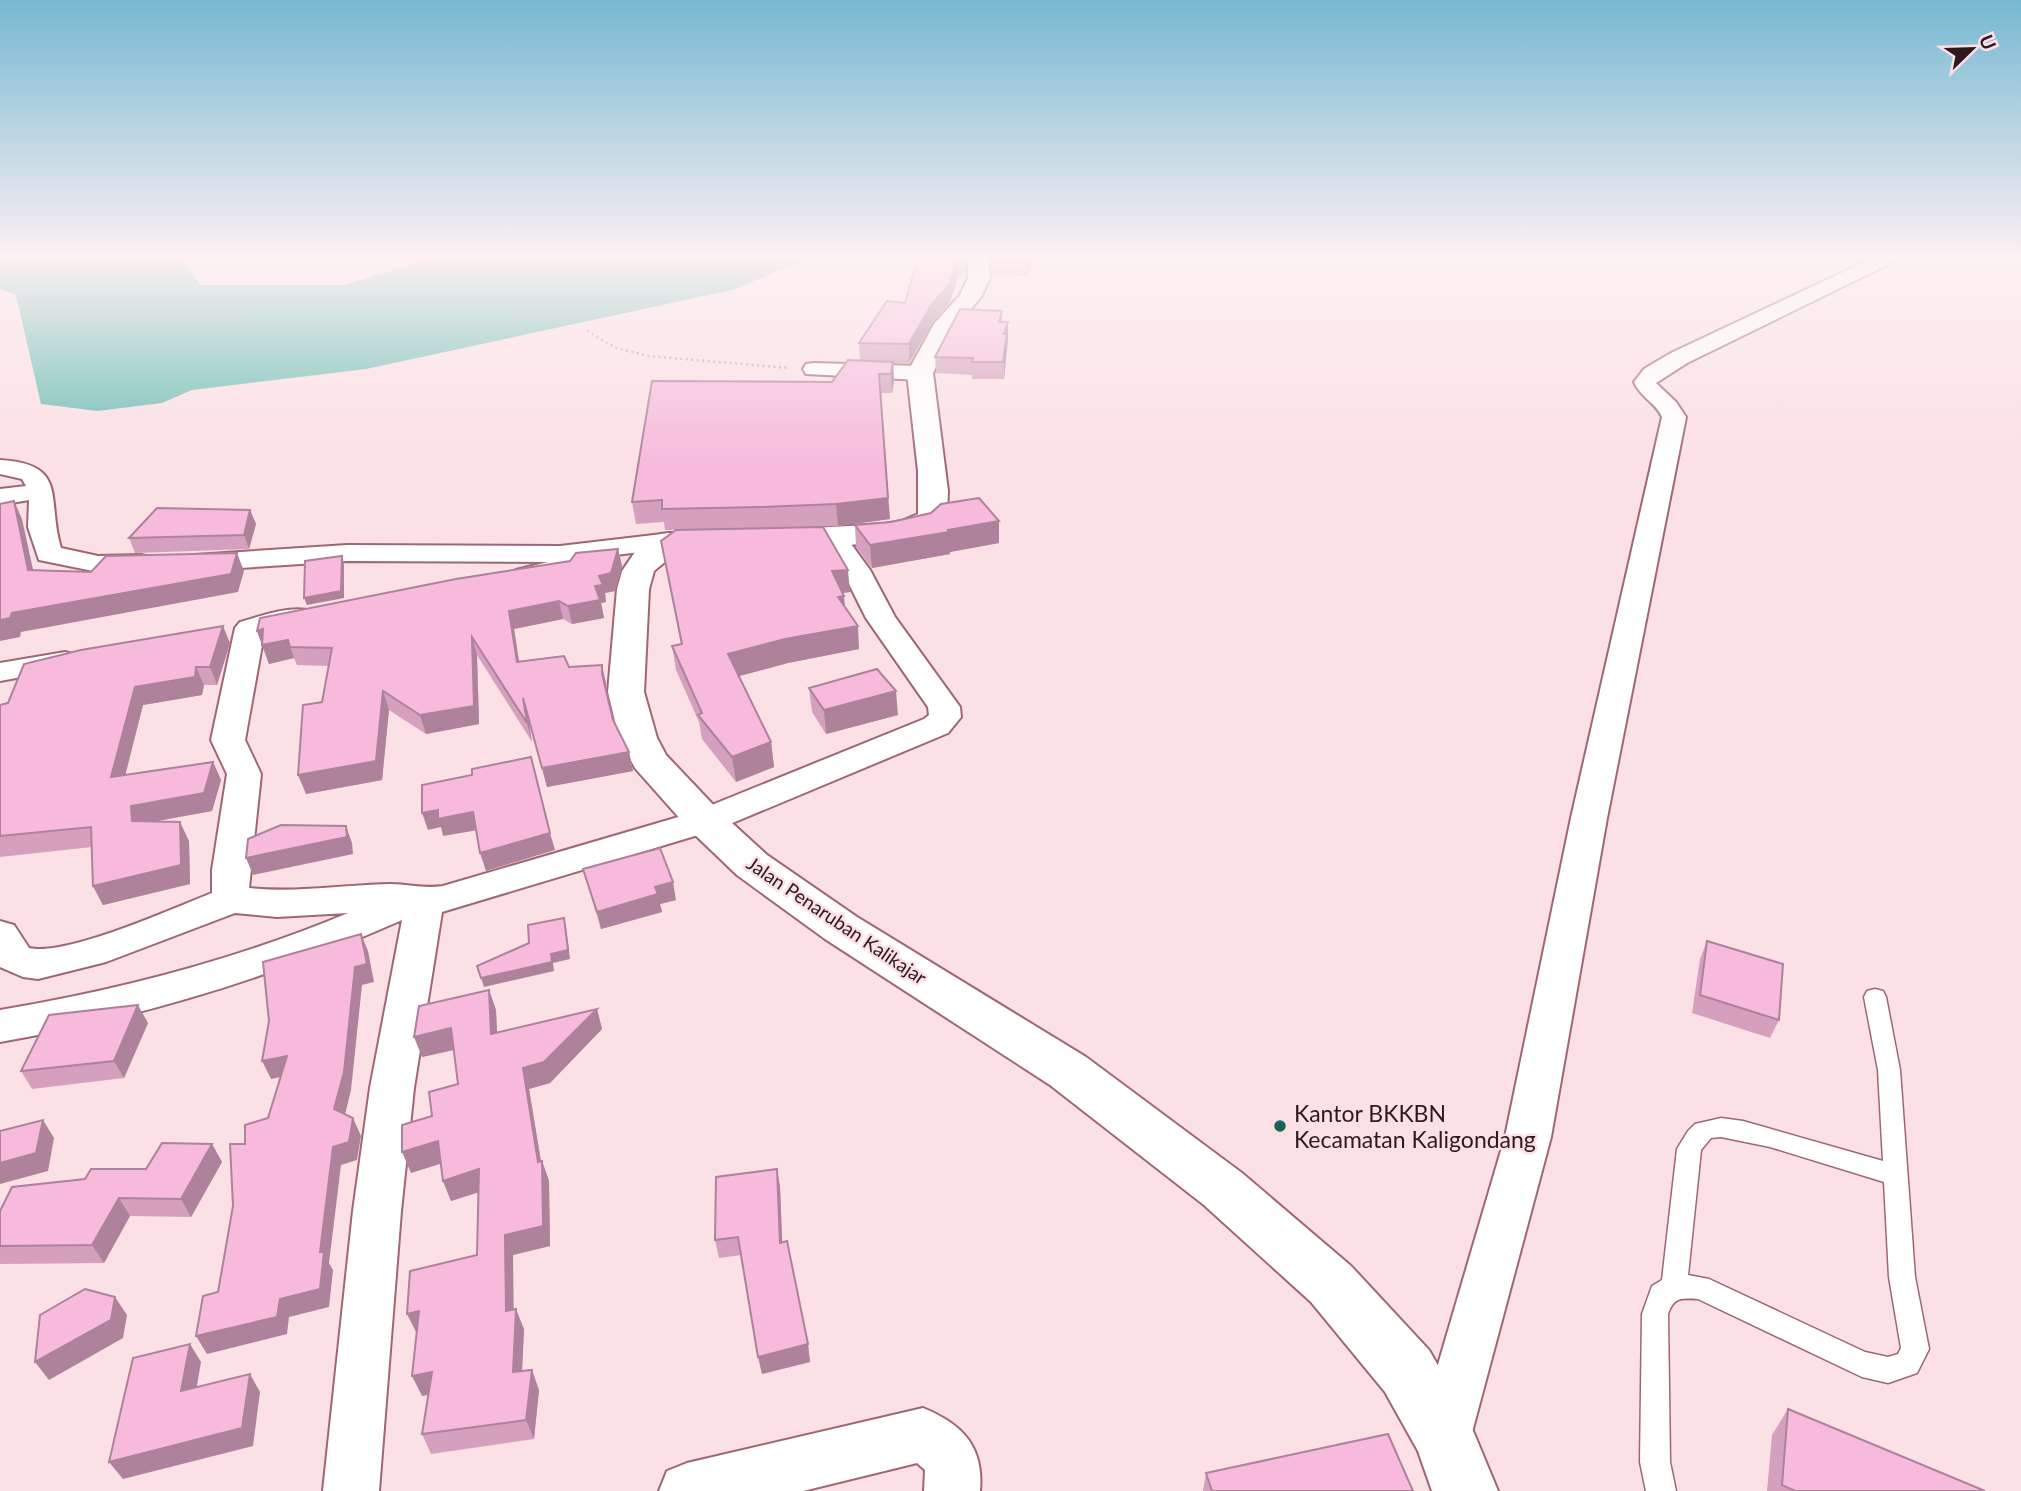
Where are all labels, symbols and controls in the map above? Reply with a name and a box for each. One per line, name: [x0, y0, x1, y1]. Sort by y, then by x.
north arrow: [1937, 14, 2007, 84]
text: U: [1975, 31, 2001, 53]
street label: Jalan Penaruban Kalikajar: [743, 851, 931, 989]
place label: Kantor BKKBN Kecamatan Kaligondang: [1294, 1099, 1536, 1153]
marker: Kantor BKKBN Kecamatan Kaligondang: [1272, 1118, 1288, 1134]

